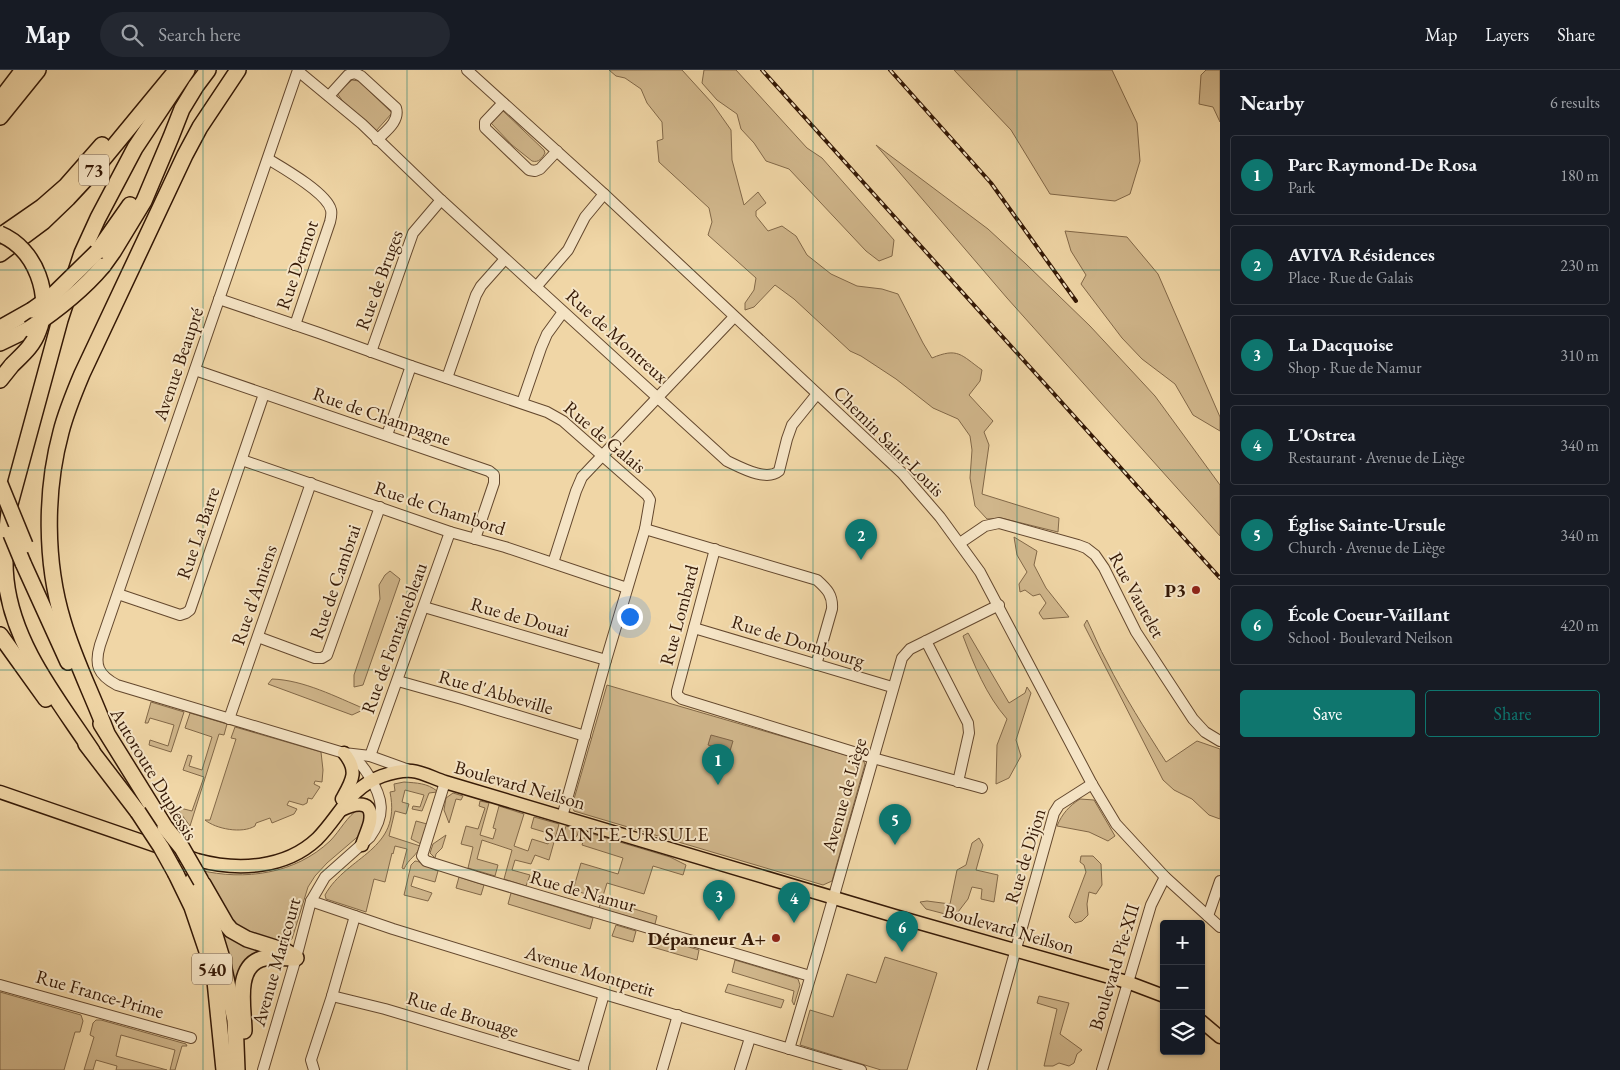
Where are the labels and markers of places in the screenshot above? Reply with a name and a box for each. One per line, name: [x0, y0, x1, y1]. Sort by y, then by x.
pin: 2: [845, 519, 877, 560]
place label: P3: [1164, 578, 1186, 603]
marker: P3: [1190, 584, 1202, 596]
pin: 1: [702, 744, 734, 785]
pin: 5: [879, 804, 911, 845]
pin: 3: [703, 880, 735, 921]
pin: 4: [778, 882, 810, 923]
pin: 6: [886, 911, 918, 952]
place label: Dépanneur A+: [647, 926, 766, 951]
marker: Dépanneur A+: [770, 932, 782, 944]

